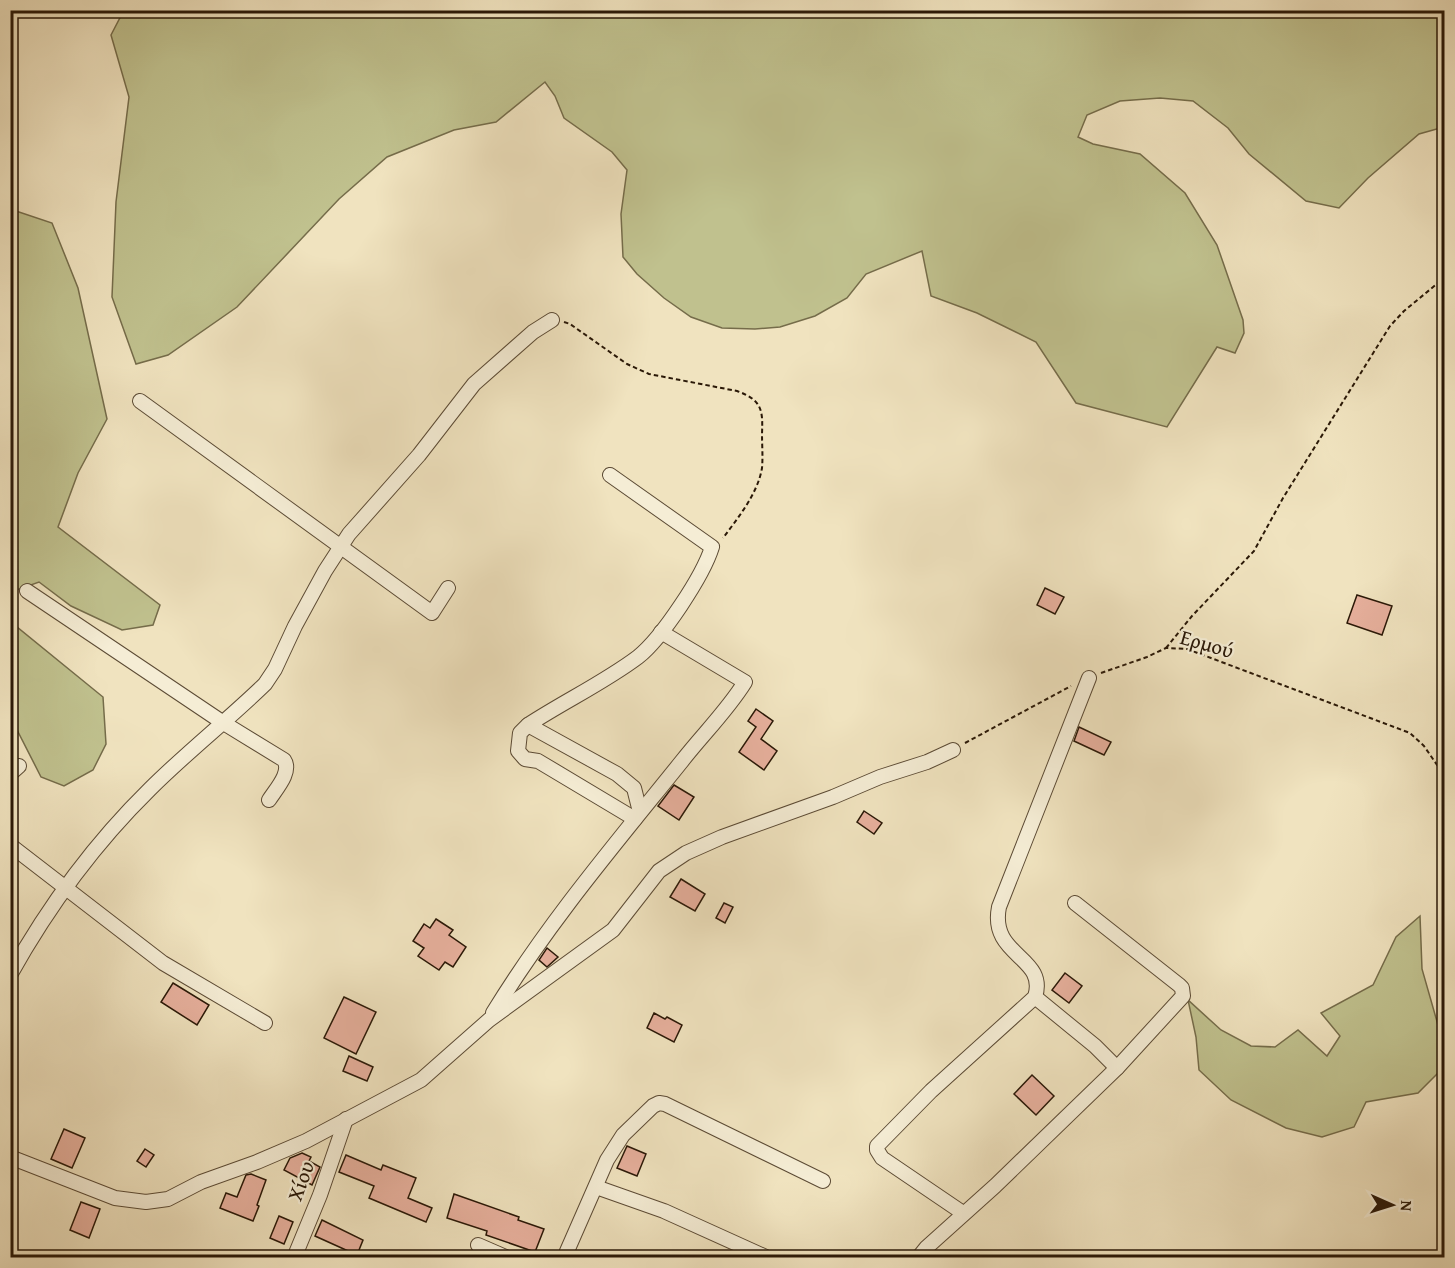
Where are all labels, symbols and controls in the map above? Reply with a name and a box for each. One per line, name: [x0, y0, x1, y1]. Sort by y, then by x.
street label: Ερμού: [1177, 621, 1237, 666]
street label: Χίου: [279, 1156, 322, 1205]
north arrow: [1362, 1175, 1422, 1235]
text: N: [1395, 1200, 1419, 1212]

